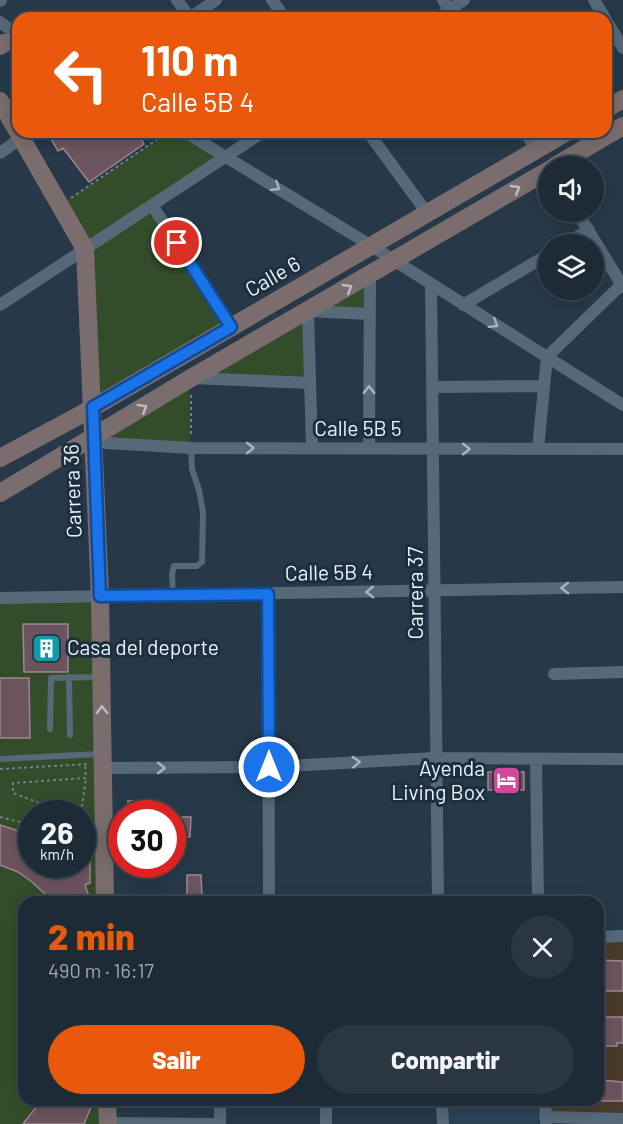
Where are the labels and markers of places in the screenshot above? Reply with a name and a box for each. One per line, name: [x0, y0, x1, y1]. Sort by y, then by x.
pin: [151, 217, 202, 268]
building icon: Casa del deporte: [30, 632, 62, 664]
place label: Casa del deporte: [67, 634, 219, 659]
place label: Ayenda Living Box: [391, 755, 485, 804]
hotel icon: Ayenda Living Box: [490, 765, 522, 797]

